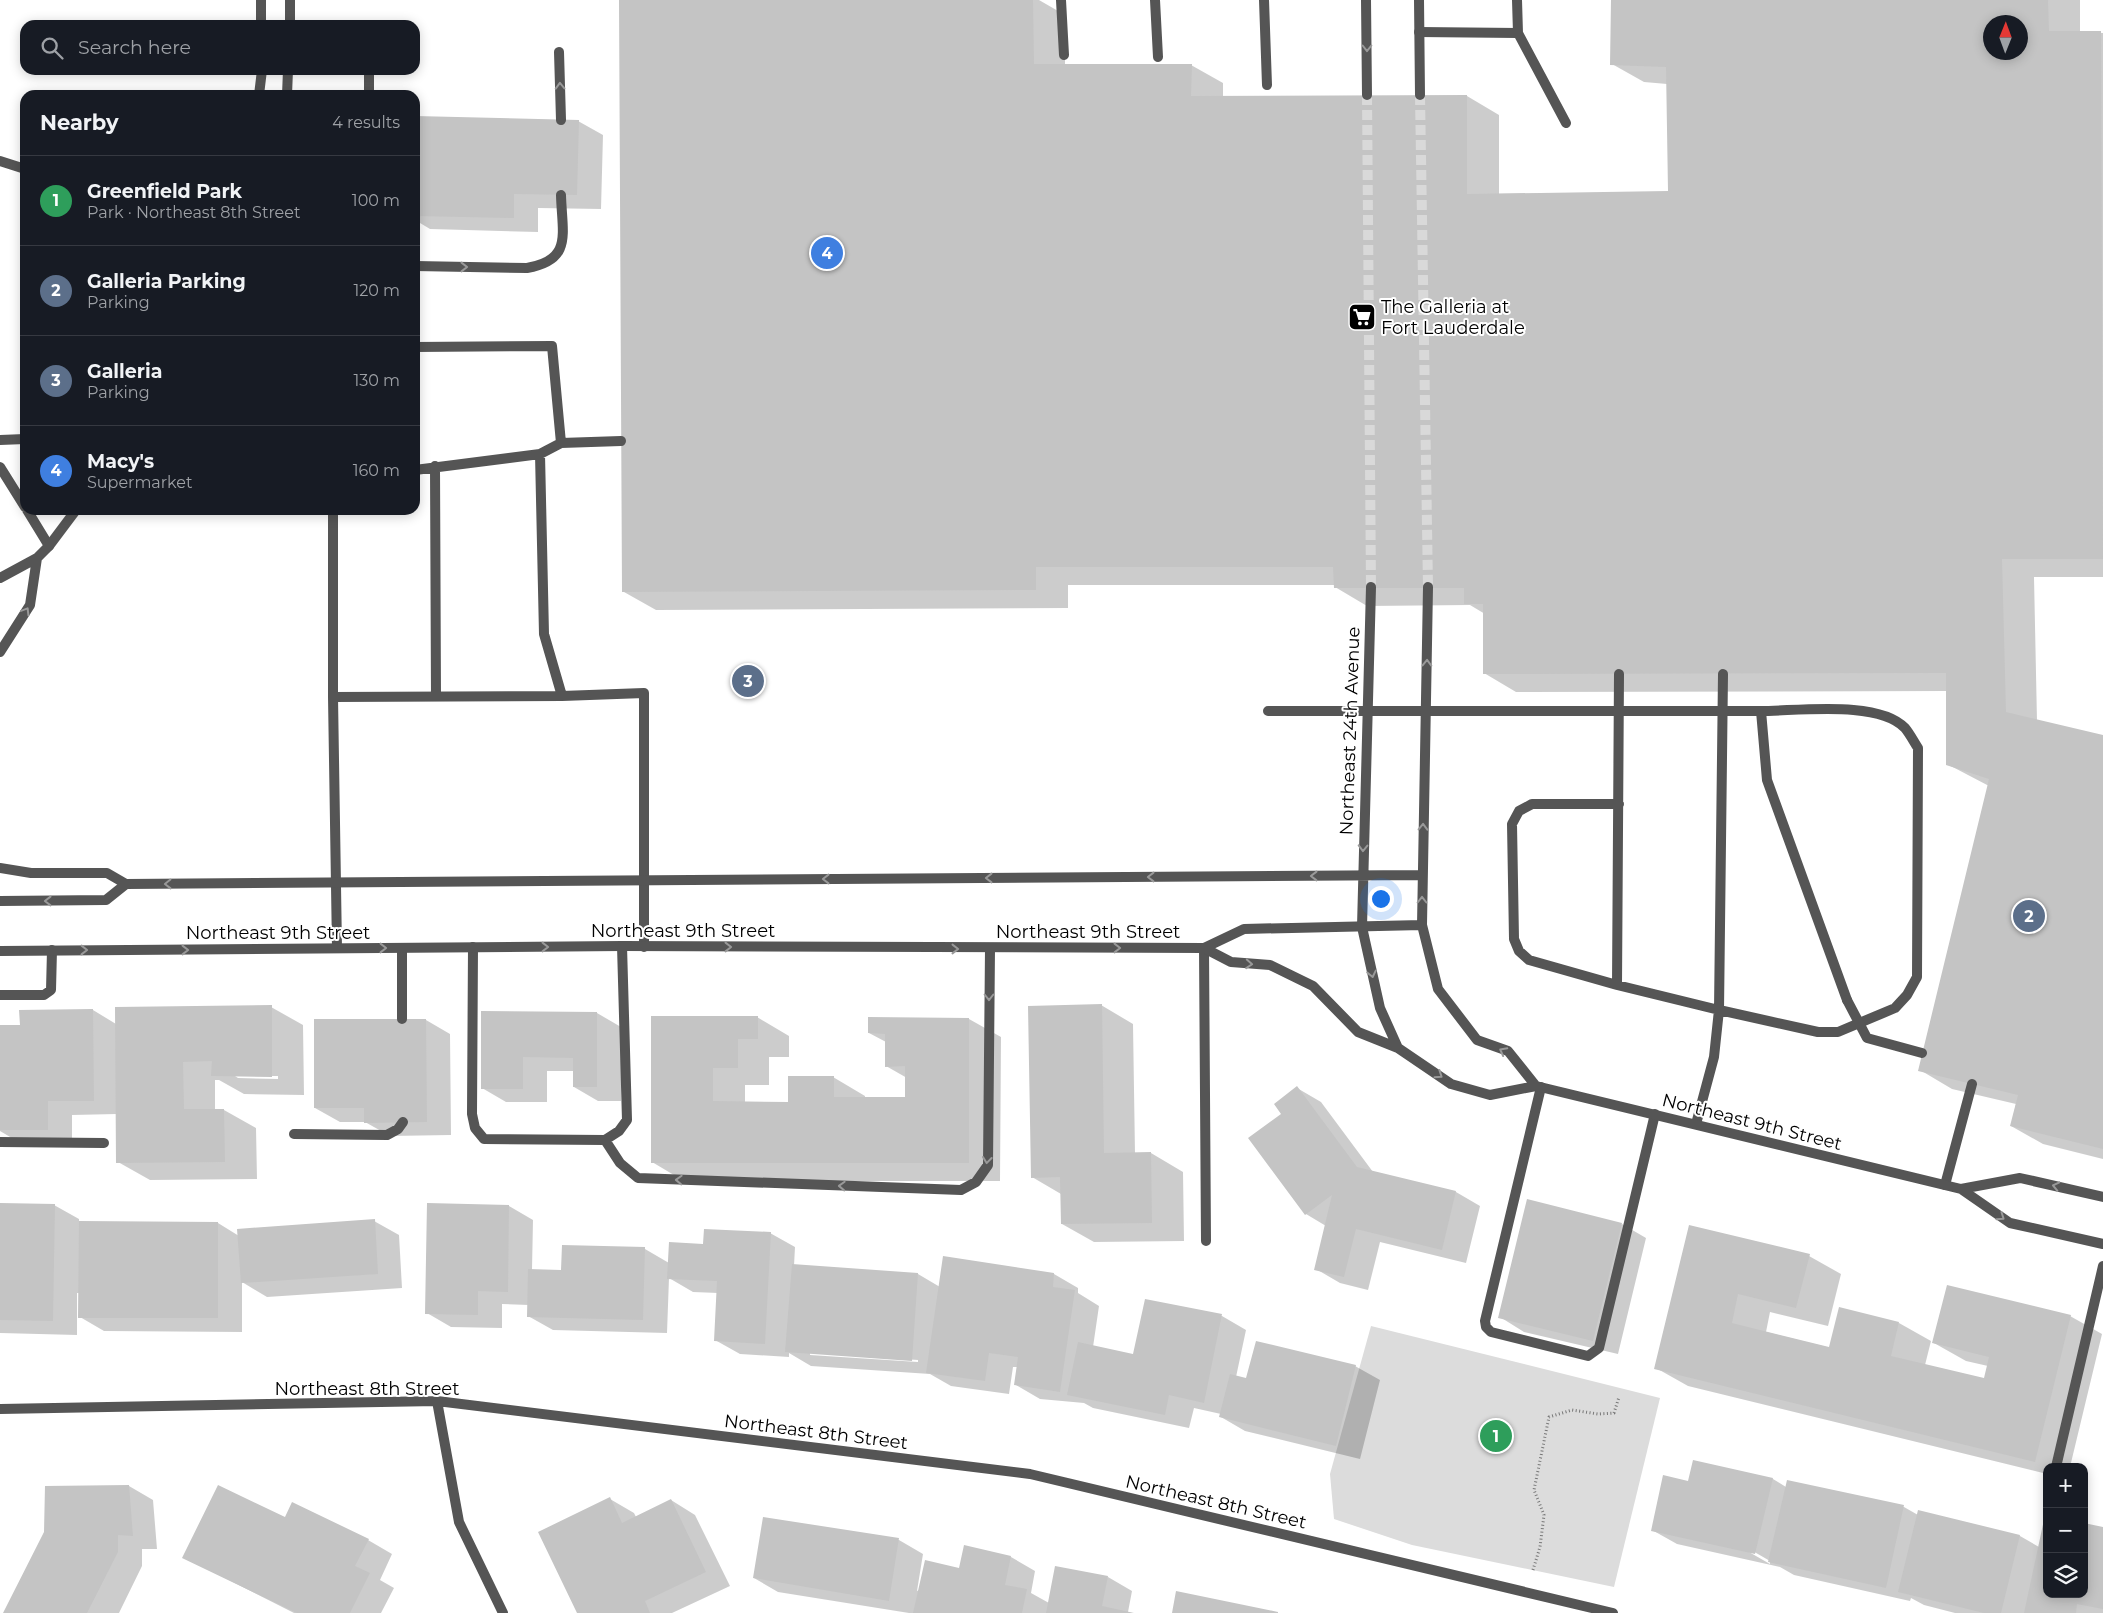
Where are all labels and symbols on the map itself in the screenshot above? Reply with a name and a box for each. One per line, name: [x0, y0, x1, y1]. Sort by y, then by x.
north arrow: [1983, 15, 2028, 60]
one-way arrow: [1362, 44, 1372, 52]
one-way arrow: [554, 82, 565, 90]
pin: 4: [811, 234, 843, 272]
one-way arrow: [460, 262, 468, 272]
place label: The Galleria at Fort Lauderdale: [1381, 296, 1525, 339]
supermarket icon: The Galleria at Fort Lauderdale: [1347, 302, 1377, 332]
one-way arrow: [19, 607, 29, 616]
street label: Northeast 24th Avenue: [1335, 626, 1365, 836]
one-way arrow: [1422, 659, 1432, 667]
pin: 3: [732, 662, 764, 700]
one-way arrow: [1418, 822, 1428, 830]
one-way arrow: [1358, 844, 1368, 852]
one-way arrow: [1310, 871, 1318, 881]
one-way arrow: [1147, 872, 1155, 882]
one-way arrow: [985, 873, 992, 883]
one-way arrow: [822, 874, 830, 884]
one-way arrow: [164, 879, 172, 889]
your location: [1368, 886, 1394, 912]
one-way arrow: [44, 896, 52, 906]
one-way arrow: [1417, 896, 1427, 904]
pin: 2: [2013, 897, 2045, 935]
street label: Northeast 9th Street: [591, 920, 775, 942]
street label: Northeast 9th Street: [996, 921, 1180, 943]
street label: Northeast 9th Street: [186, 922, 370, 944]
one-way arrow: [542, 942, 549, 952]
one-way arrow: [724, 942, 732, 952]
one-way arrow: [379, 943, 387, 953]
one-way arrow: [1114, 943, 1121, 953]
one-way arrow: [951, 944, 959, 954]
one-way arrow: [80, 945, 88, 955]
one-way arrow: [182, 945, 189, 955]
one-way arrow: [1245, 958, 1253, 969]
one-way arrow: [1367, 970, 1377, 979]
one-way arrow: [984, 994, 994, 1002]
one-way arrow: [1500, 1047, 1509, 1057]
one-way arrow: [1433, 1069, 1443, 1078]
street label: Northeast 9th Street: [1660, 1089, 1844, 1155]
one-way arrow: [982, 1156, 993, 1164]
one-way arrow: [675, 1174, 683, 1185]
one-way arrow: [837, 1180, 845, 1191]
one-way arrow: [2051, 1181, 2060, 1192]
one-way arrow: [1995, 1211, 2005, 1220]
street label: Northeast 8th Street: [274, 1378, 460, 1400]
street label: Northeast 8th Street: [723, 1410, 909, 1454]
pin: 1: [1480, 1417, 1512, 1455]
street label: Northeast 8th Street: [1123, 1470, 1309, 1534]

